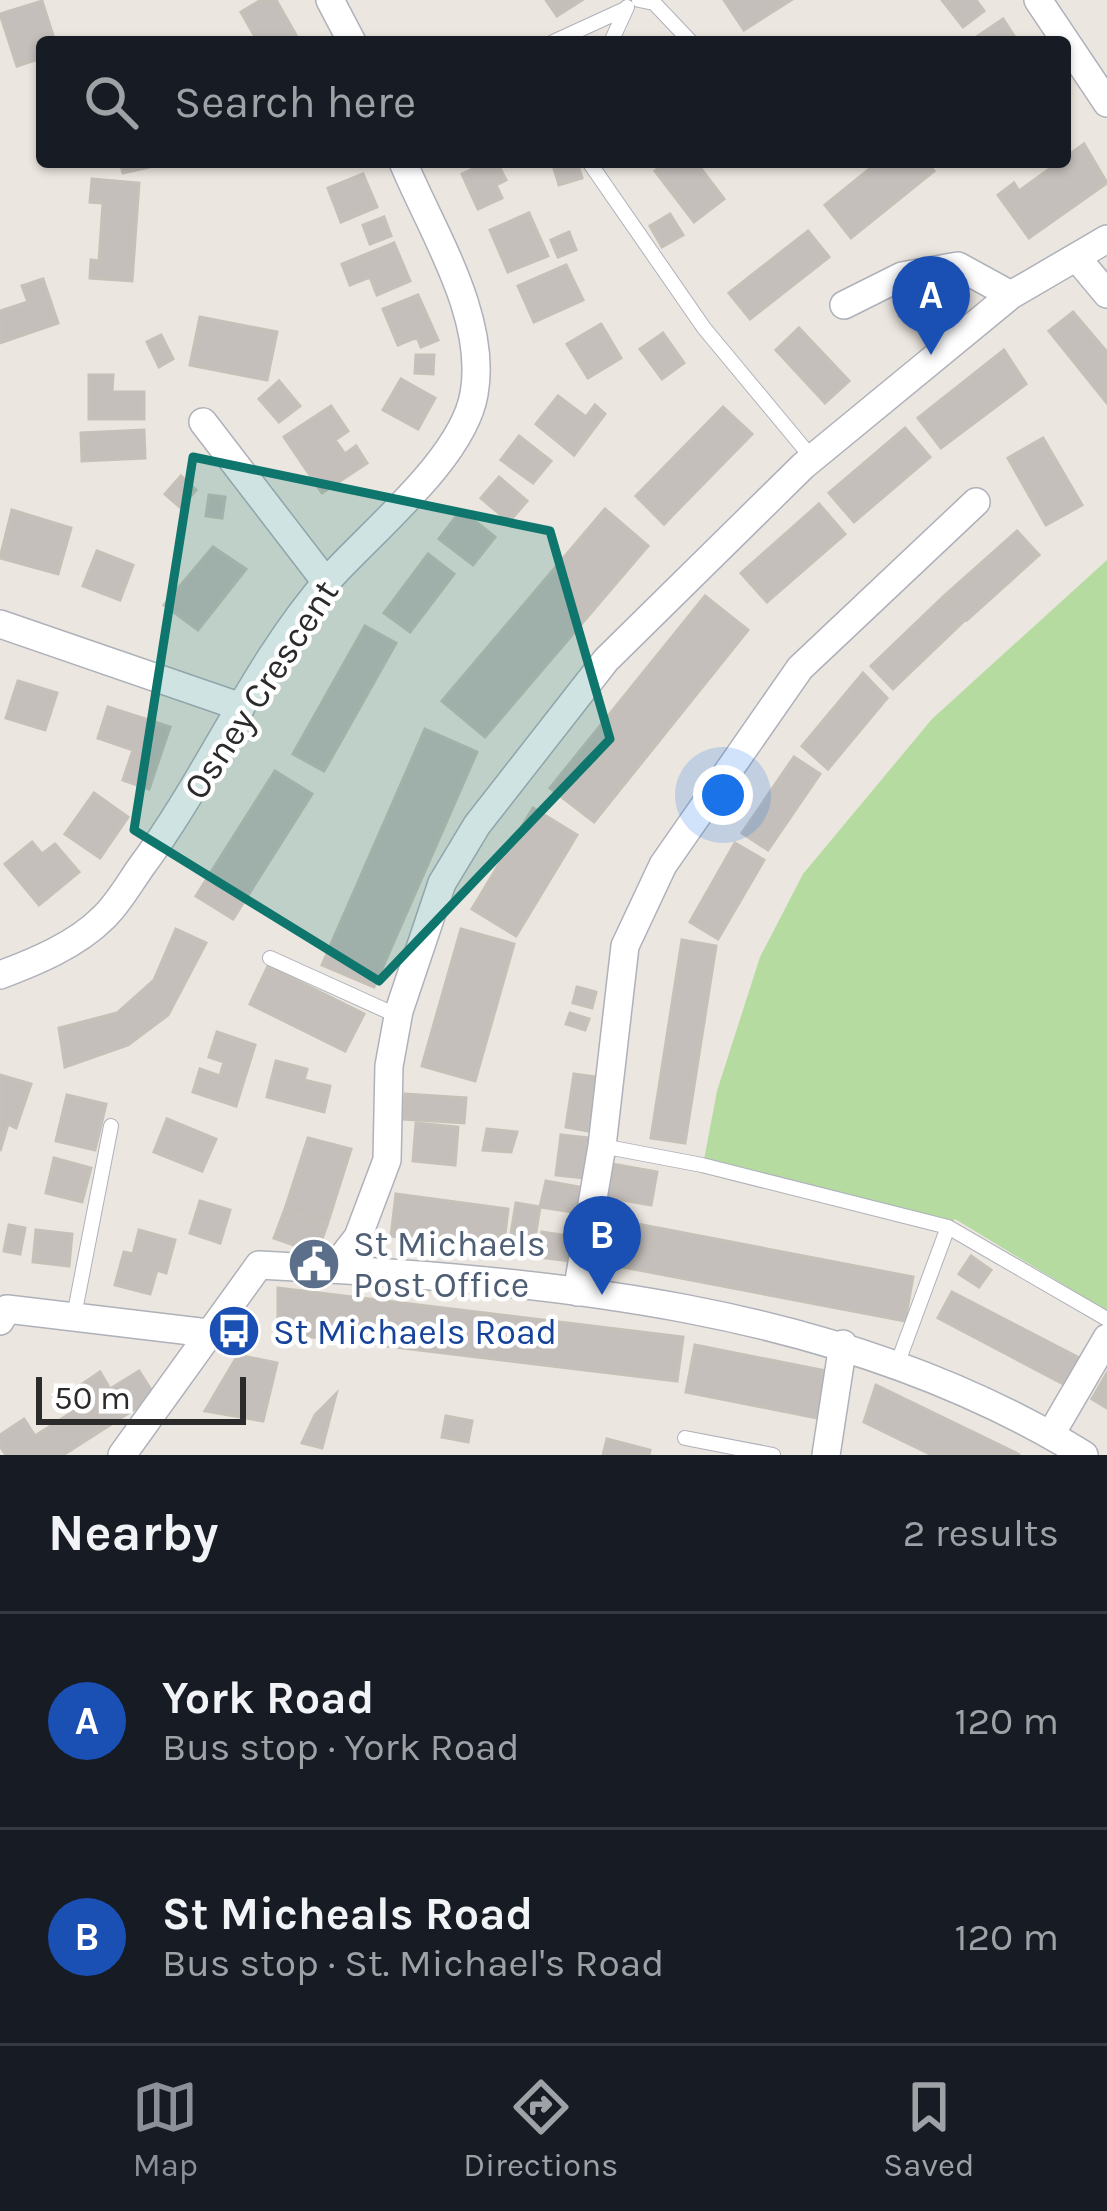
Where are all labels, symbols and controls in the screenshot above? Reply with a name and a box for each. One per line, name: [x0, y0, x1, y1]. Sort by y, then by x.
search box: [36, 36, 1071, 168]
icon: search: [78, 69, 144, 135]
text: Search here: [174, 76, 416, 128]
pin: A: [892, 256, 970, 355]
street label: Osney Crescent: [174, 572, 347, 807]
your location: [693, 765, 753, 825]
pin: B: [563, 1196, 641, 1295]
place label: St Michaels Post Office: [353, 1223, 546, 1306]
public building icon: St Michaels Post Office: [286, 1236, 342, 1292]
bus stop icon: St Michaels Road: [206, 1303, 262, 1359]
place label: St Michaels Road: [273, 1311, 557, 1353]
scale bar: [36, 1371, 246, 1424]
text: 50 m: [54, 1379, 131, 1417]
text: Nearby: [48, 1503, 218, 1563]
text: 2 results: [903, 1510, 1059, 1556]
text: York Road: [162, 1672, 374, 1724]
text: A: [75, 1698, 99, 1744]
text: 120 m: [955, 1698, 1059, 1744]
text: Bus stop · York Road: [162, 1724, 520, 1770]
text: St Micheals Road: [162, 1888, 533, 1940]
text: B: [74, 1914, 100, 1960]
text: 120 m: [955, 1914, 1059, 1960]
text: Bus stop · St. Michael's Road: [162, 1940, 664, 1986]
tab: Map: [132, 2074, 198, 2184]
tab: Directions: [463, 2074, 618, 2184]
tab: Saved: [883, 2074, 975, 2184]

